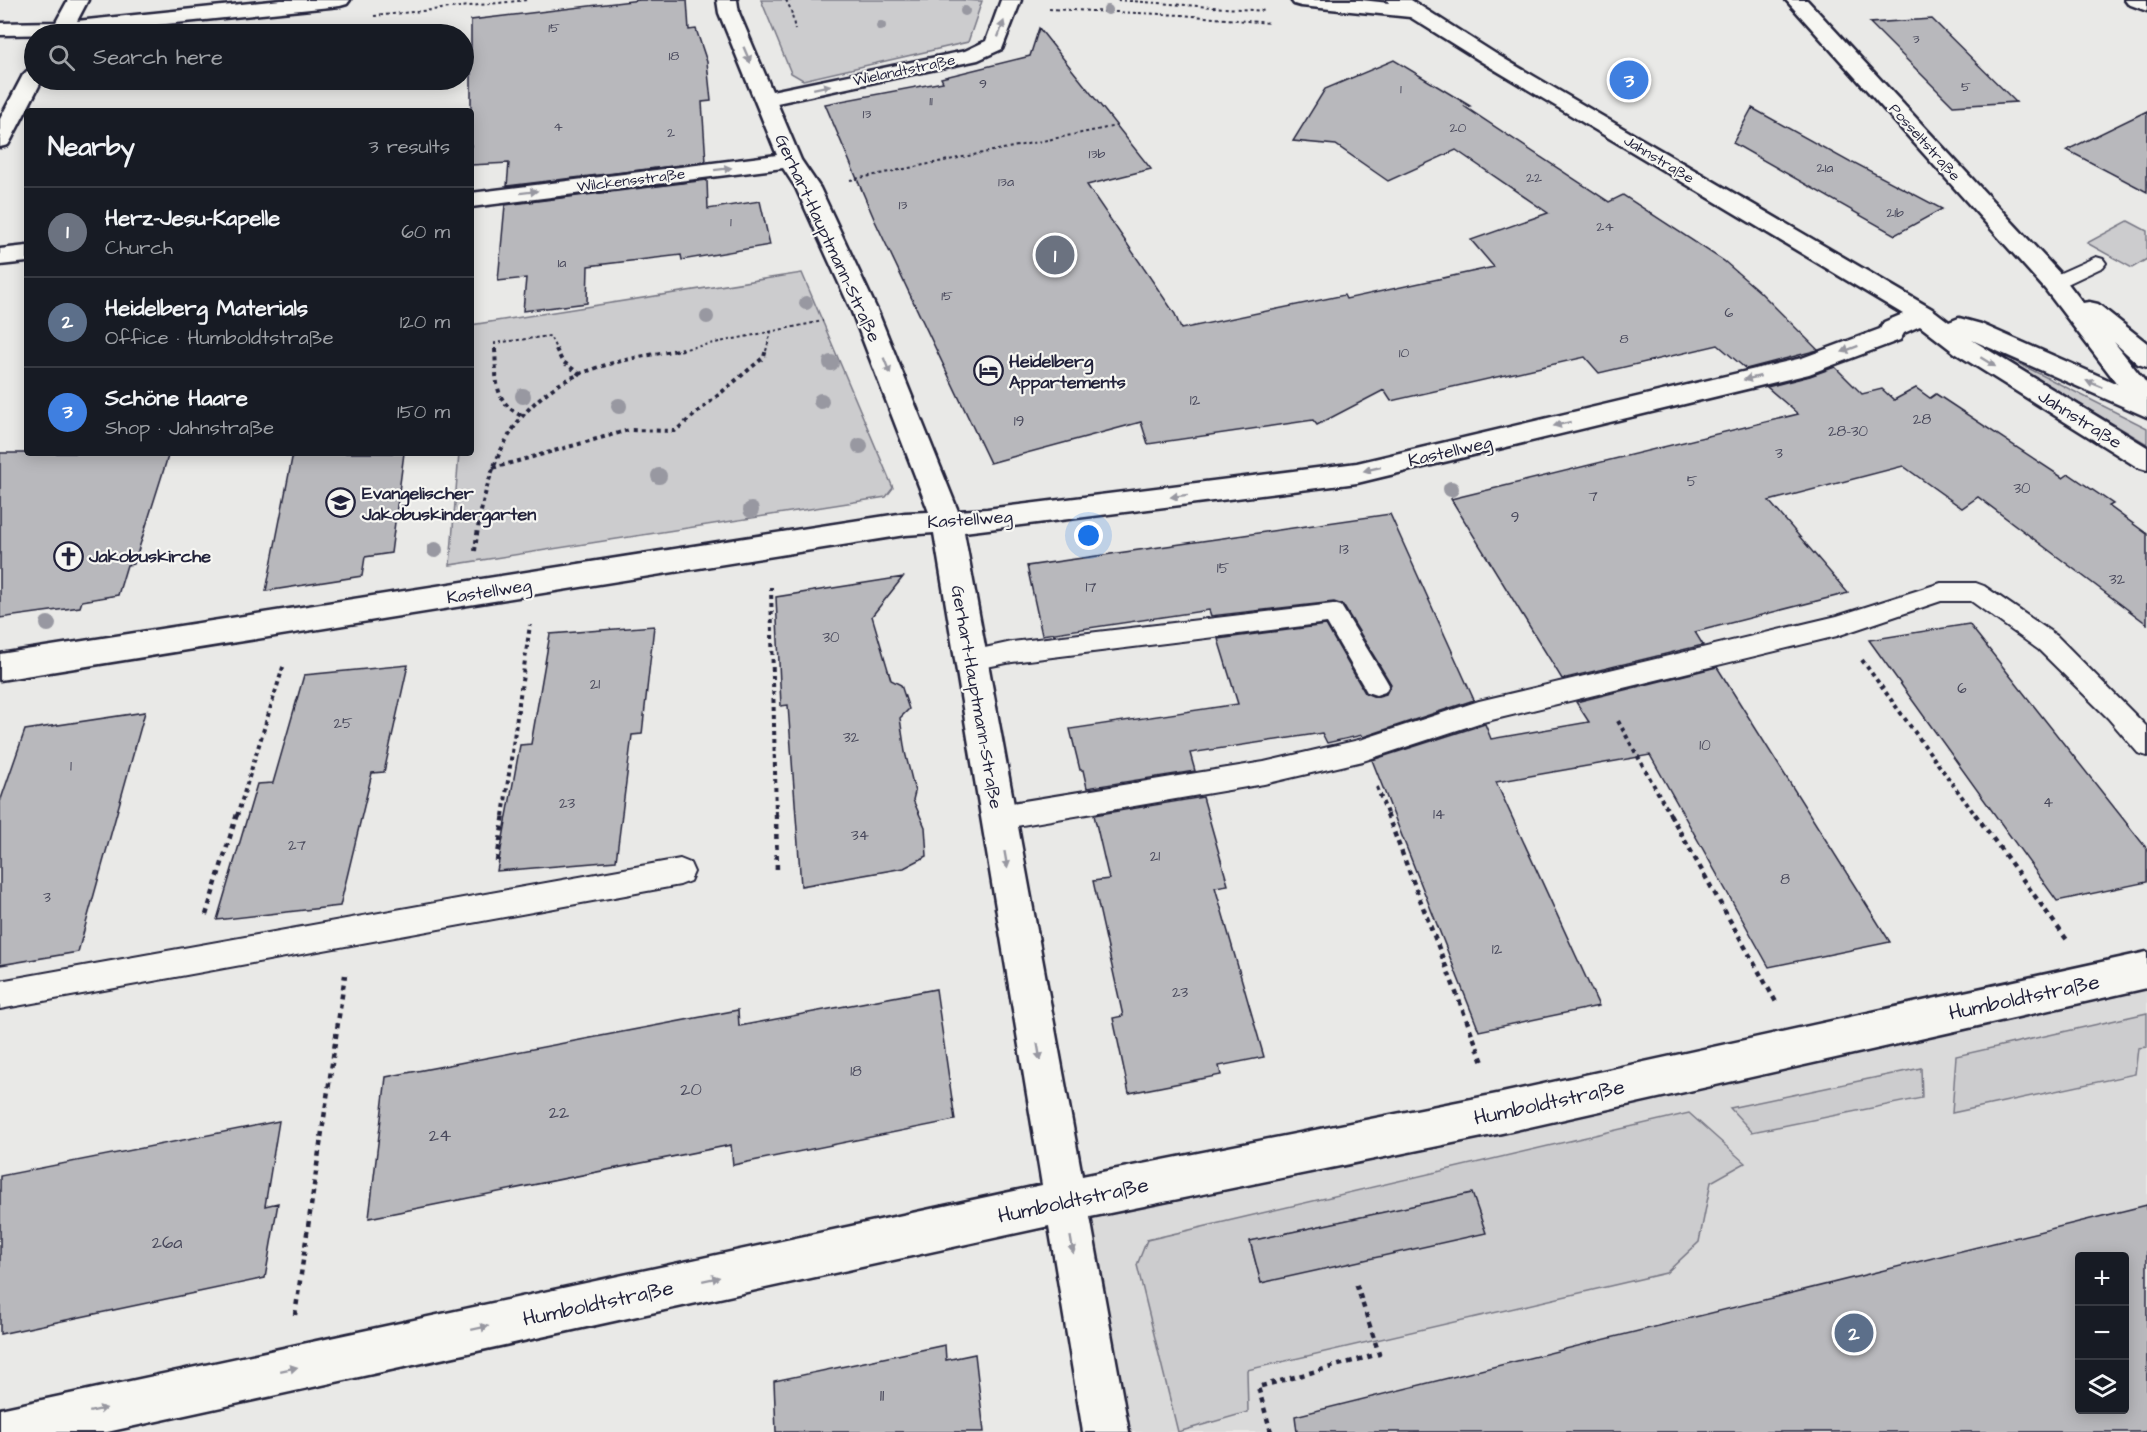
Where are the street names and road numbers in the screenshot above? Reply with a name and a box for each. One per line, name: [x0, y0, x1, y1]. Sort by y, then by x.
street label: Wielandtstraße: [851, 49, 957, 92]
street label: Posseltstraße: [1884, 99, 1965, 186]
street label: Gerhart-Hauptmann-Straße: [768, 130, 887, 346]
street label: Jahnstraße: [1620, 130, 1698, 189]
street label: Wilckensstraße: [576, 163, 686, 198]
street label: Jahnstraße: [2033, 384, 2127, 455]
street label: Kastellweg: [1406, 430, 1495, 474]
street label: Kastellweg: [927, 504, 1014, 536]
street label: Kastellweg: [445, 572, 533, 612]
street label: Gerhart-Hauptmann-Straße: [945, 583, 1009, 811]
street label: Humboldtstraße: [1946, 967, 2102, 1028]
street label: Humboldtstraße: [1471, 1072, 1627, 1133]
street label: Humboldtstraße: [995, 1170, 1151, 1231]
street label: Humboldtstraße: [520, 1273, 676, 1334]

